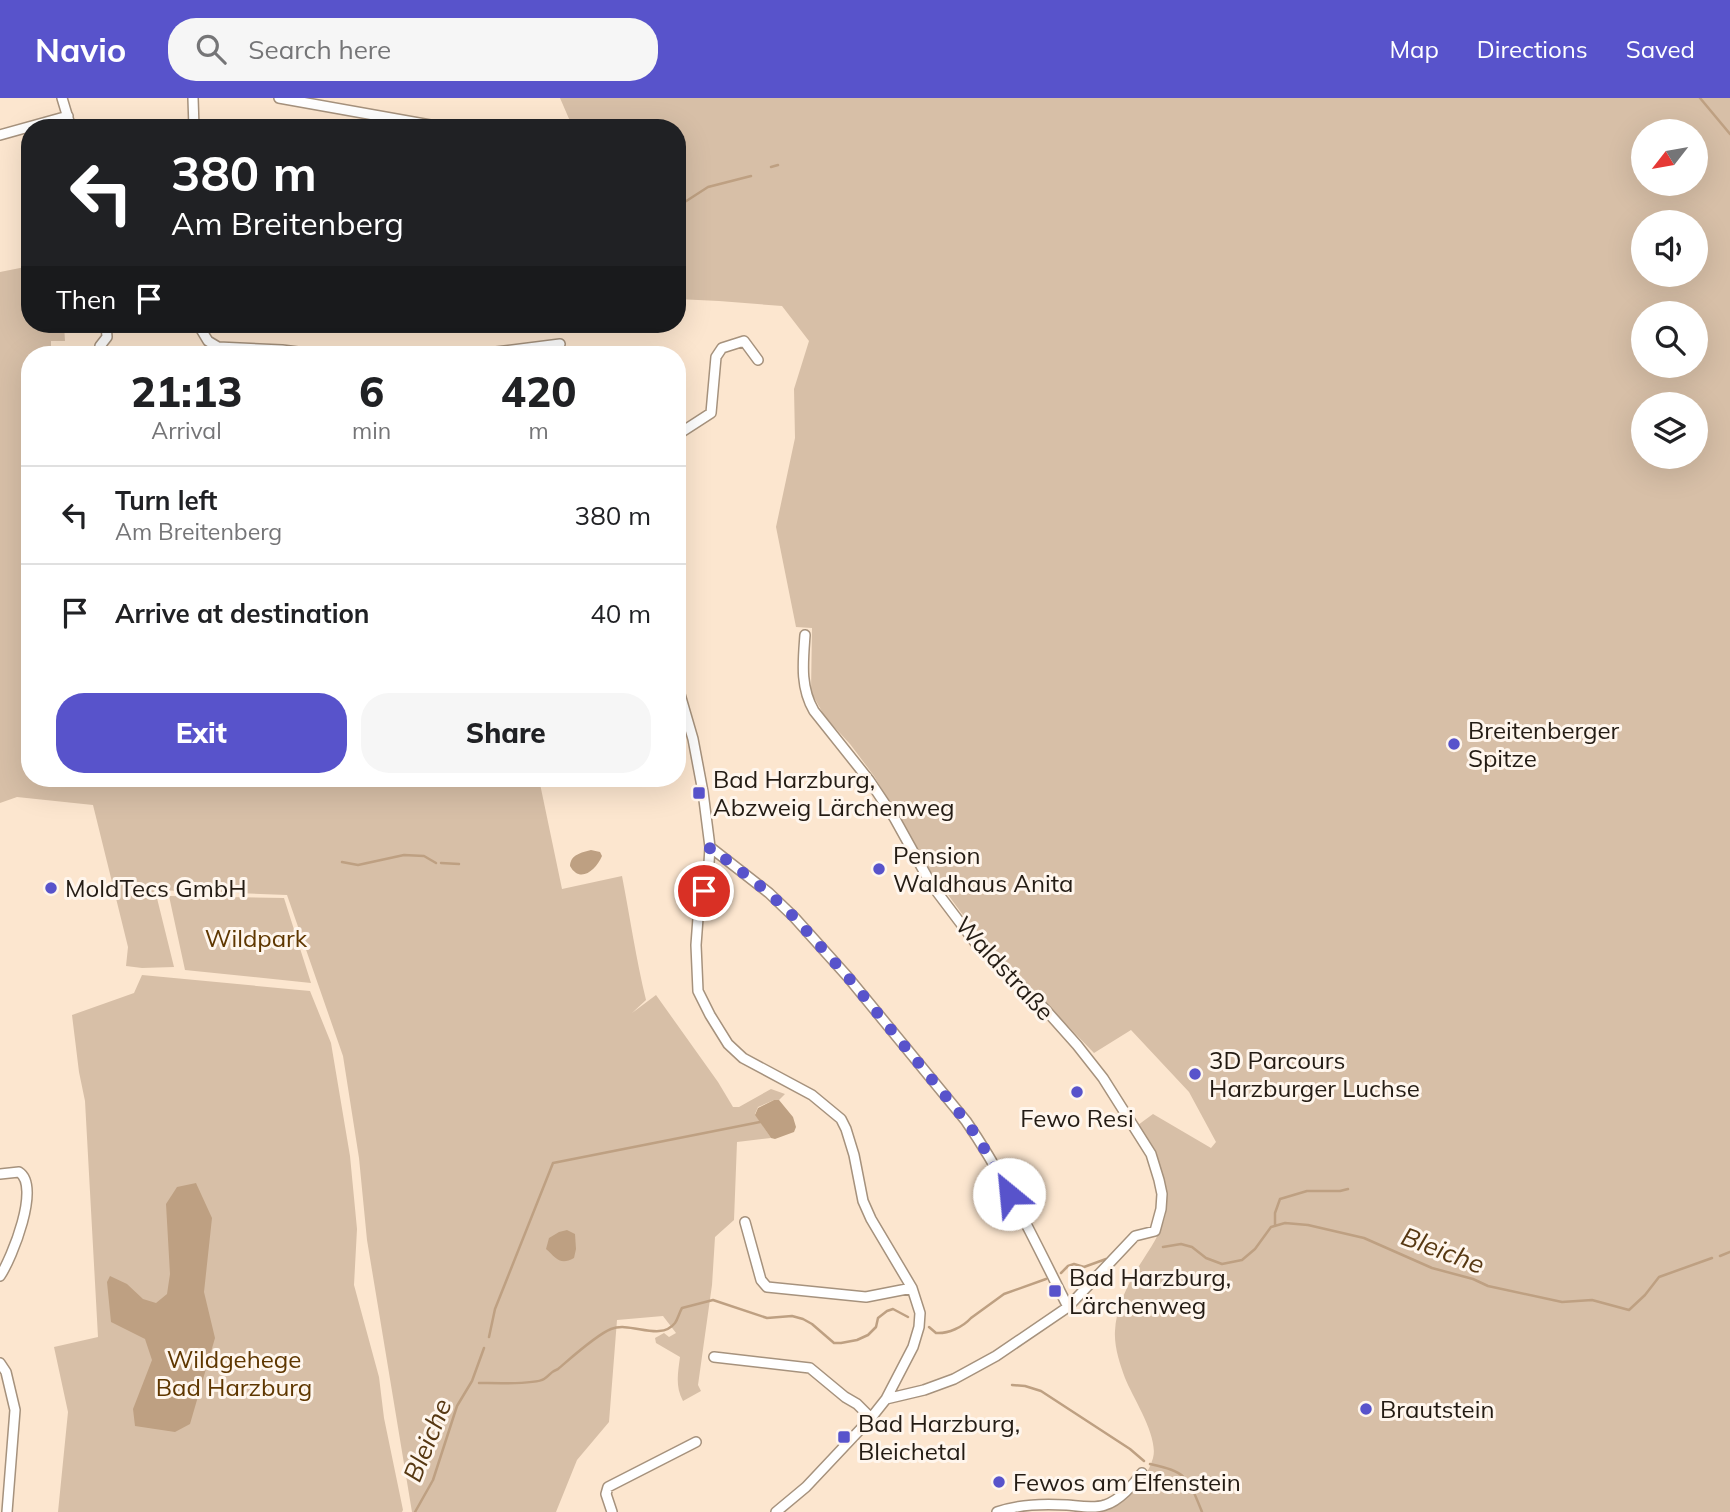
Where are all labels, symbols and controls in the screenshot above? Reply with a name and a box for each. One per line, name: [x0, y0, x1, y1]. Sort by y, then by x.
search box: [168, 18, 658, 81]
text: Navio: [35, 29, 126, 70]
icon: search: [192, 30, 230, 68]
text: Search here: [248, 33, 391, 66]
text: Map: [1389, 34, 1439, 64]
text: Directions: [1477, 34, 1588, 64]
text: Saved: [1626, 34, 1695, 64]
north arrow: [1631, 119, 1708, 196]
map controls: [1631, 119, 1708, 469]
text: 380 m: [171, 142, 317, 203]
icon: left: [56, 147, 147, 238]
text: Am Breitenberg: [171, 203, 404, 243]
button: sound: [1631, 210, 1708, 287]
icon: arrive: [130, 280, 168, 318]
text: Then: [56, 283, 116, 316]
button: search: [1631, 301, 1708, 378]
text: 21:13: [131, 365, 242, 418]
text: 6: [359, 365, 384, 418]
text: 420: [501, 365, 576, 418]
button: layers: [1631, 392, 1708, 469]
text: Arrival: [151, 416, 222, 445]
text: min: [352, 416, 391, 445]
text: m: [528, 416, 549, 445]
text: Turn left: [115, 484, 217, 517]
icon: left: [56, 496, 94, 534]
text: 380 m: [575, 499, 651, 532]
text: Am Breitenberg: [115, 517, 282, 546]
icon: arrive: [56, 594, 94, 632]
text: Arrive at destination: [115, 597, 370, 630]
text: 40 m: [590, 597, 651, 630]
button: Exit: [56, 693, 347, 773]
button: Share: [361, 693, 651, 773]
place label: Breitenberger Spitze: [1468, 715, 1620, 773]
marker: Breitenberger Spitze: [1446, 736, 1462, 752]
place label: Bad Harzburg, Abzweig Lärchenweg: [713, 764, 955, 822]
marker: Bad Harzburg, Abzweig Lärchenweg: [691, 785, 707, 801]
place label: Pension Waldhaus Anita: [893, 840, 1074, 898]
pin: [674, 861, 734, 921]
marker: Pension Waldhaus Anita: [871, 861, 887, 877]
icon: arrive: [685, 872, 723, 910]
place label: MoldTecs GmbH: [65, 873, 247, 903]
marker: MoldTecs GmbH: [43, 880, 59, 896]
street label: Waldstraße: [949, 910, 1061, 1026]
park label: Wildpark: [205, 923, 308, 953]
place label: 3D Parcours Harzburger Luchse: [1209, 1045, 1420, 1103]
marker: 3D Parcours Harzburger Luchse: [1187, 1066, 1203, 1082]
marker: Fewo Resi: [1069, 1084, 1085, 1100]
place label: Fewo Resi: [1020, 1103, 1134, 1133]
position arrow: [972, 1157, 1046, 1231]
water label: Bleiche: [1397, 1219, 1489, 1281]
place label: Bad Harzburg, Lärchenweg: [1069, 1262, 1231, 1320]
marker: Bad Harzburg, Lärchenweg: [1047, 1283, 1063, 1299]
park label: Wildgehege Bad Harzburg: [156, 1344, 312, 1402]
water label: Bleiche: [396, 1394, 458, 1486]
place label: Brautstein: [1380, 1394, 1494, 1424]
marker: Brautstein: [1358, 1401, 1374, 1417]
place label: Bad Harzburg, Bleichetal: [858, 1408, 1020, 1466]
marker: Bad Harzburg, Bleichetal: [836, 1429, 852, 1445]
place label: Fewos am Elfenstein: [1013, 1467, 1241, 1497]
marker: Fewos am Elfenstein: [991, 1474, 1007, 1490]

